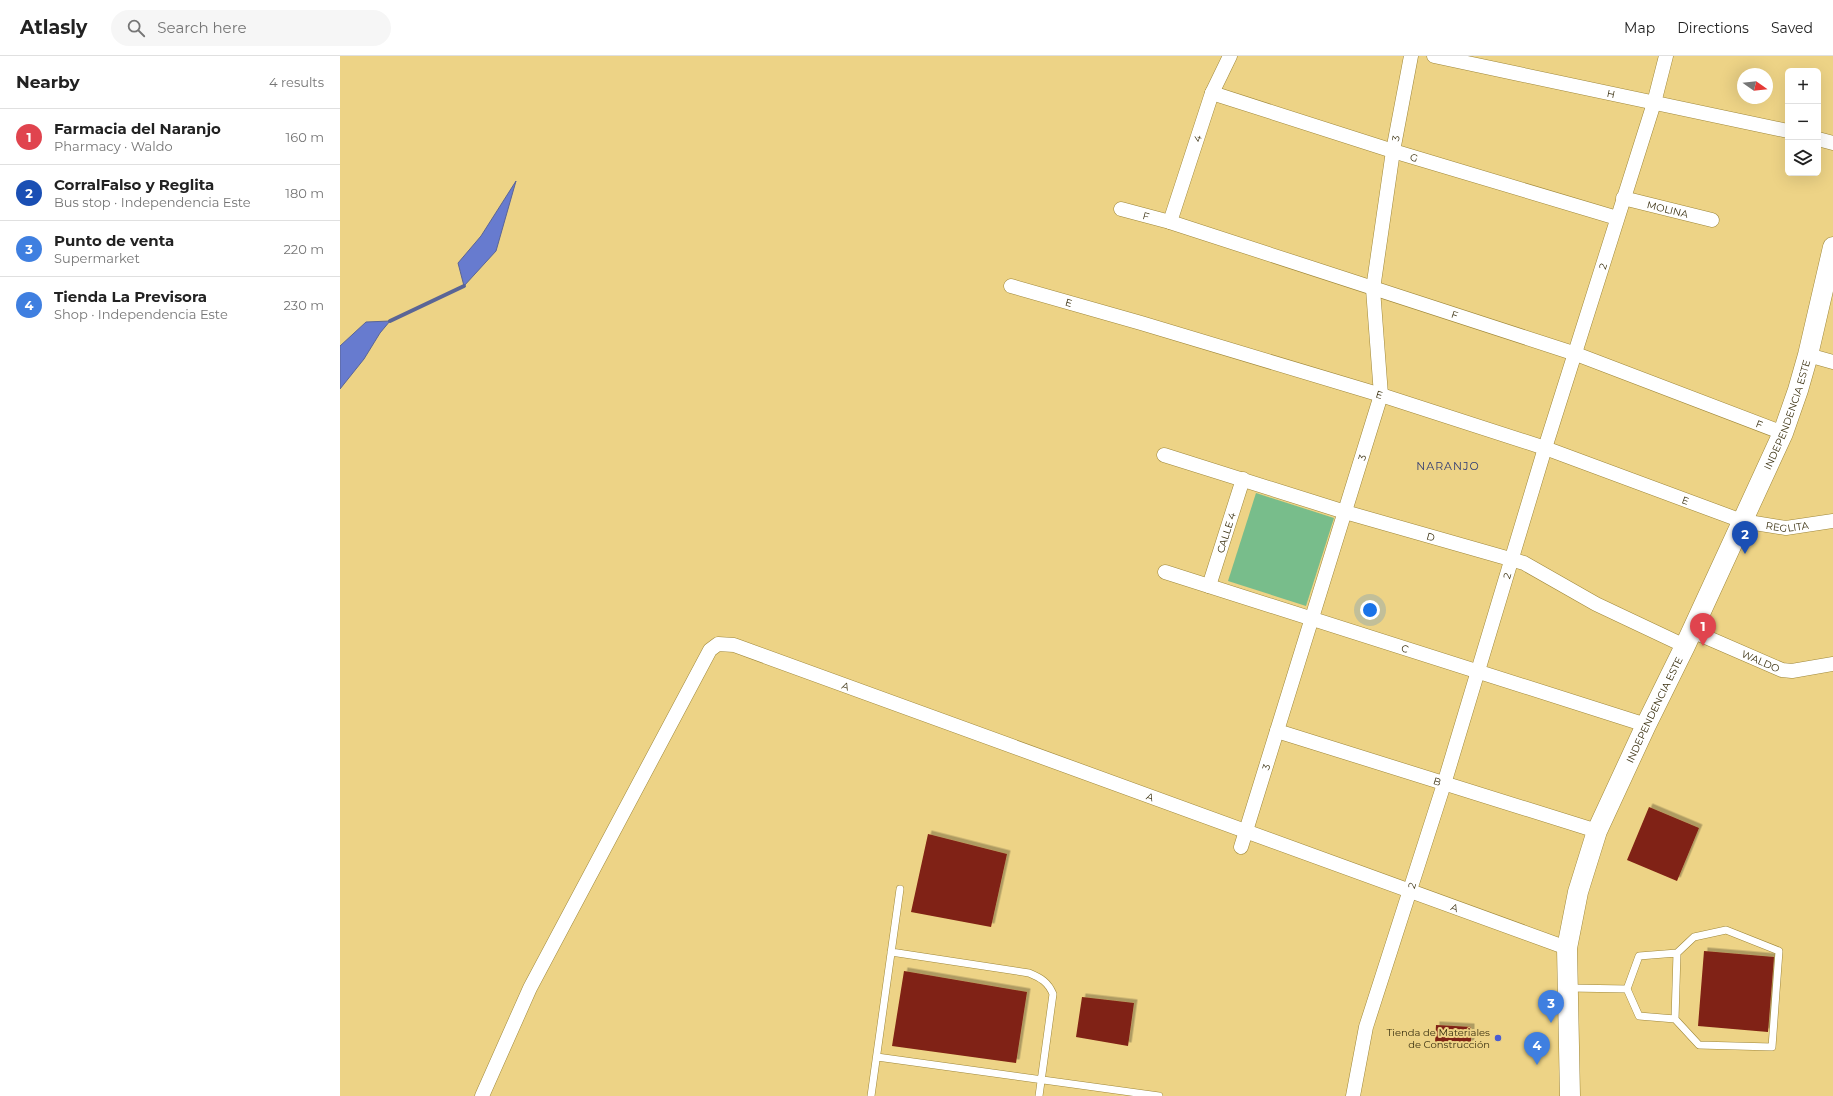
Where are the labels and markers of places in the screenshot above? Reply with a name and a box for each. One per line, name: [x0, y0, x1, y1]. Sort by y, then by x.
pin: 2: [1732, 521, 1758, 554]
pin: 1: [1690, 613, 1716, 646]
pin: 3: [1538, 990, 1564, 1023]
place label: Tienda de Materiales de Construcción: [1387, 1026, 1490, 1051]
pin: 4: [1524, 1032, 1550, 1065]
marker: Tienda de Materiales de Construcción: [1493, 1033, 1503, 1043]

